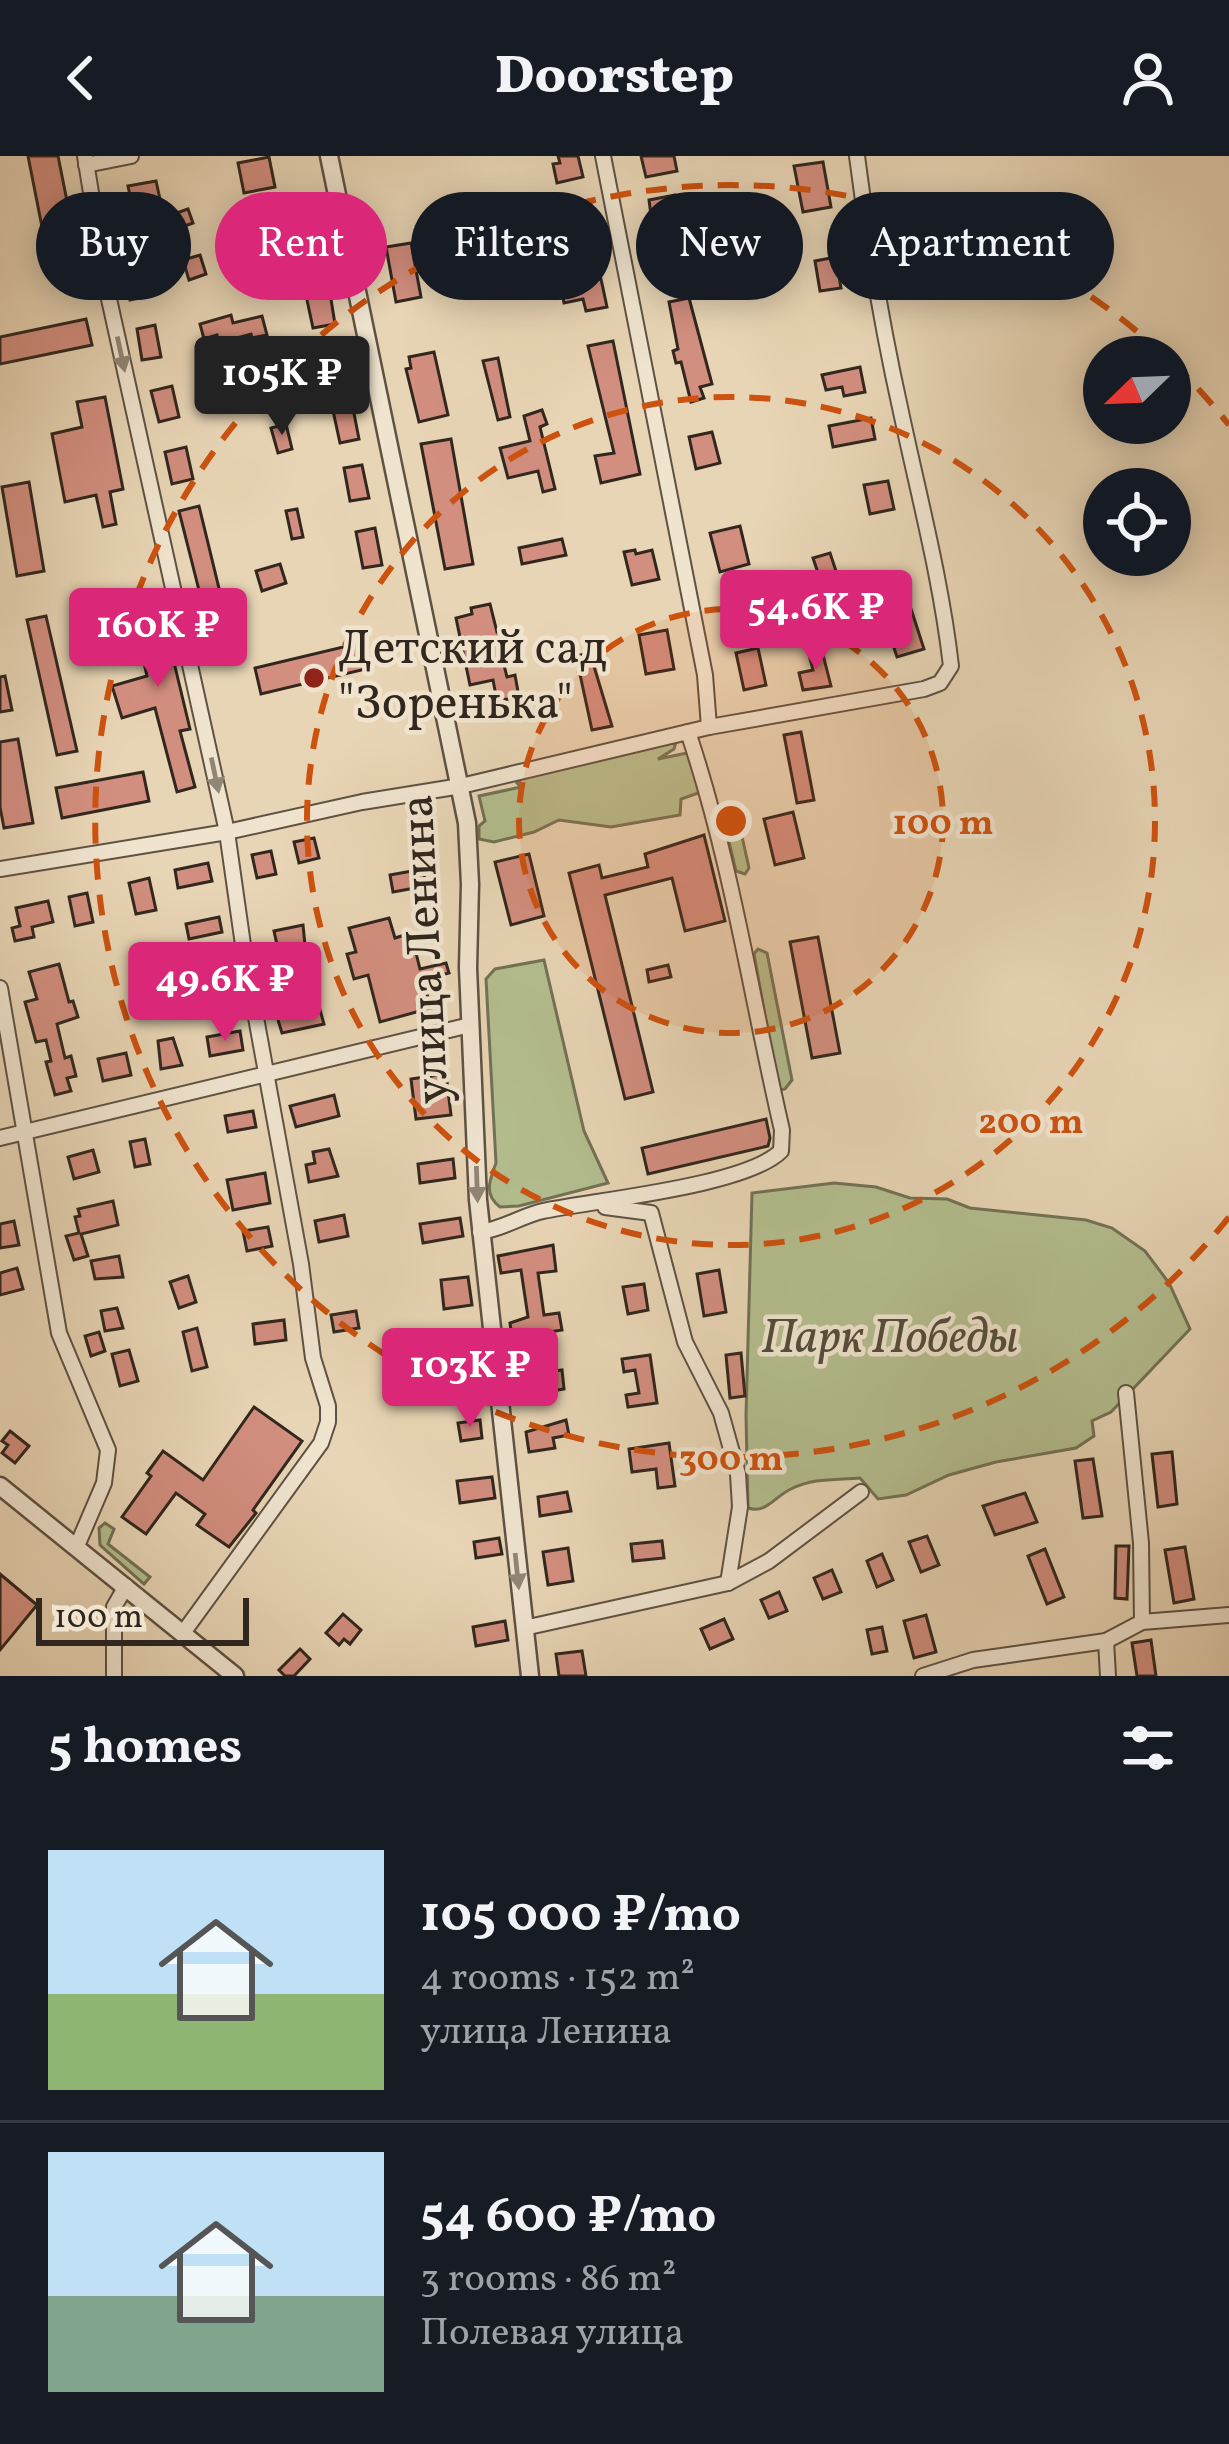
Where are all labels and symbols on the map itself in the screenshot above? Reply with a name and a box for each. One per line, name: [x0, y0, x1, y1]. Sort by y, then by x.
one-way arrow: [113, 335, 132, 373]
pin: 105K ₽: [184, 336, 380, 438]
north arrow: [1083, 336, 1191, 444]
pin: 54.6K ₽: [705, 570, 927, 672]
pin: 160K ₽: [60, 588, 256, 690]
place label: Детский сад "Зоренька": [338, 617, 607, 739]
marker: Детский сад "Зоренька": [301, 665, 327, 691]
one-way arrow: [206, 757, 225, 795]
street label: улица Ленина: [385, 792, 469, 1106]
centre of rings: [710, 800, 752, 842]
text: 100 m: [892, 800, 994, 850]
pin: 49.6K ₽: [114, 942, 336, 1044]
text: 200 m: [978, 1099, 1084, 1149]
one-way arrow: [468, 1166, 487, 1204]
park label: Парк Победы: [762, 1306, 1018, 1373]
pin: 103K ₽: [372, 1328, 568, 1430]
text: 300 m: [679, 1436, 783, 1486]
one-way arrow: [508, 1553, 527, 1591]
scale bar: [36, 1592, 249, 1645]

